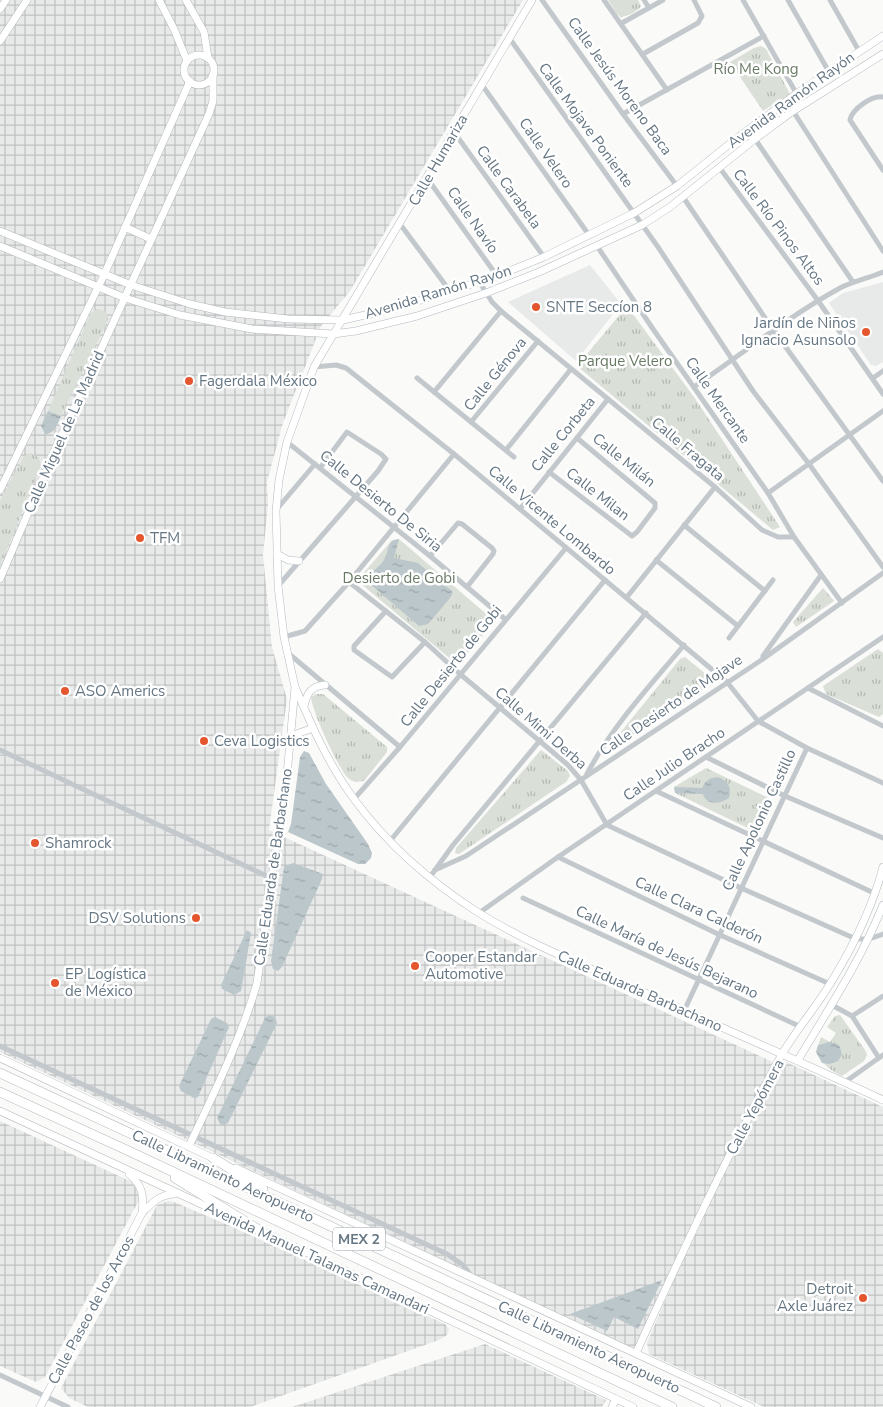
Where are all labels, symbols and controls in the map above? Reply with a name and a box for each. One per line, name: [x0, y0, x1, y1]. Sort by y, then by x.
street label: Calle Jesús Moreno Baca: [563, 13, 677, 159]
street label: Avenida Ramón Rayón: [723, 47, 859, 153]
street label: Calle Mojave Poniente: [534, 59, 638, 191]
park label: Río Me Kong: [713, 59, 799, 79]
street label: Calle Humariza: [404, 111, 472, 209]
street label: Calle Velero: [514, 114, 578, 192]
street label: Calle Carabela: [472, 141, 546, 233]
street label: Calle Río Pinos Altos: [729, 165, 829, 289]
street label: Calle Navío: [443, 183, 503, 257]
street label: Avenida Ramón Rayón: [362, 260, 514, 324]
place label: SNTE Seccíon 8: [546, 297, 652, 317]
marker: SNTE Seccíon 8: [530, 301, 542, 313]
place label: Jardín de Niños Ignacio Asunsolo: [741, 313, 856, 350]
marker: Jardín de Niños Ignacio Asunsolo: [860, 326, 872, 338]
street label: Calle Génova: [459, 333, 531, 415]
street label: Calle Miguel de La Madrid: [19, 348, 109, 516]
park label: Parque Velero: [578, 351, 672, 371]
street label: Calle Mercante: [681, 353, 755, 447]
place label: Fagerdala México: [199, 371, 317, 391]
marker: Fagerdala México: [183, 375, 195, 387]
street label: Calle Corbeta: [526, 392, 600, 476]
street label: Calle Fragata: [647, 413, 729, 485]
street label: Calle Milán: [588, 428, 660, 492]
street label: Calle Desierto De Siria: [316, 445, 446, 557]
street label: Calle Vicente Lombardo: [484, 461, 620, 579]
street label: Calle Milan: [562, 463, 634, 525]
place label: TFM: [150, 528, 180, 548]
marker: TFM: [134, 532, 146, 544]
park label: Desierto de Gobi: [343, 568, 455, 588]
street label: Calle Desierto de Gobi: [396, 601, 506, 731]
street label: Calle Desierto de Mojave: [596, 650, 746, 760]
place label: ASO Americs: [75, 681, 165, 701]
street label: Calle Mimi Derba: [491, 682, 591, 774]
marker: ASO Americs: [59, 685, 71, 697]
street label: Calle Julio Bracho: [619, 722, 729, 806]
place label: Ceva Logistics: [214, 731, 310, 751]
marker: Ceva Logistics: [198, 735, 210, 747]
street label: Calle Apolonio Castillo: [717, 746, 801, 894]
street label: Calle Eduarda de Barbachano: [249, 767, 297, 967]
place label: Shamrock: [45, 833, 112, 853]
marker: Shamrock: [29, 837, 41, 849]
street label: Calle Clara Calderón: [632, 872, 766, 948]
street label: Calle María de Jesús Bejarano: [572, 901, 762, 1003]
place label: DSV Solutions: [88, 908, 186, 928]
marker: DSV Solutions: [190, 912, 202, 924]
street label: Calle Eduarda Barbachano: [554, 946, 726, 1036]
place label: Cooper Estandar Automotive: [425, 947, 537, 984]
marker: Cooper Estandar Automotive: [409, 960, 421, 972]
place label: EP Logística de México: [65, 964, 146, 1001]
marker: EP Logística de México: [49, 977, 61, 989]
street label: Calle Yepómera: [721, 1056, 789, 1158]
street label: Calle Libramiento Aeropuerto: [129, 1125, 317, 1227]
street label: Avenida Manuel Talamas Camandari: [202, 1197, 432, 1319]
road number: MEX 2: [333, 1228, 385, 1250]
street label: Calle Paseo de los Arcos: [43, 1232, 139, 1388]
place label: Detroit Axle Juárez: [777, 1279, 854, 1316]
marker: Detroit Axle Juárez: [857, 1292, 869, 1304]
street label: Calle Libramiento Aeropuerto: [495, 1296, 683, 1398]

